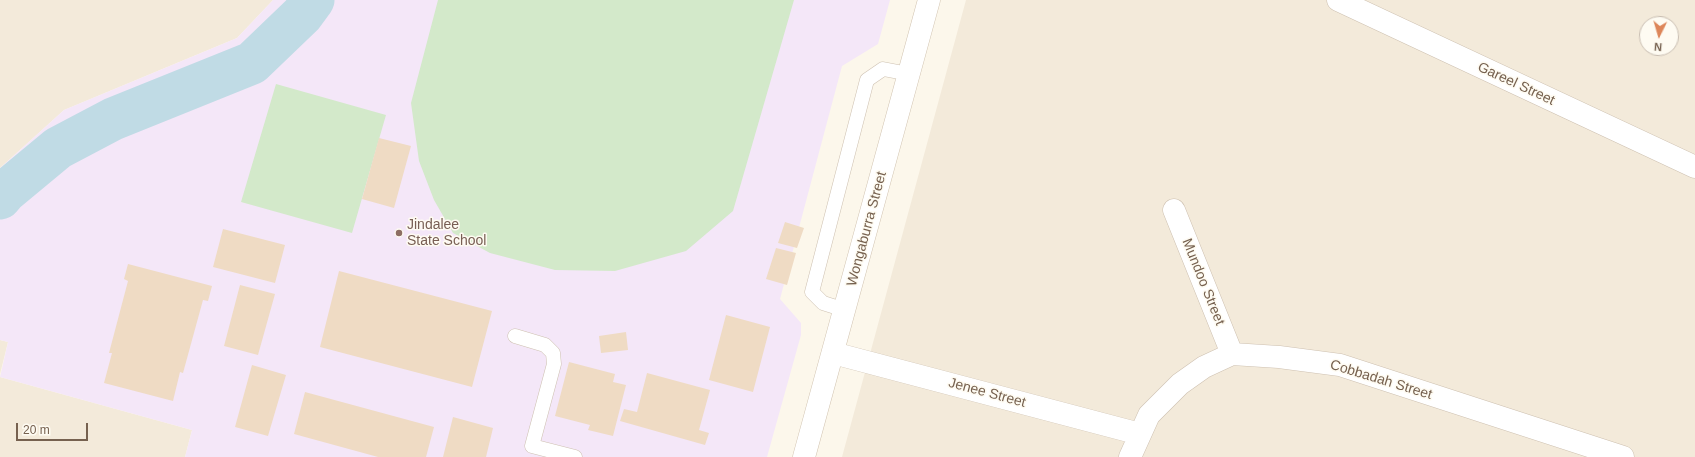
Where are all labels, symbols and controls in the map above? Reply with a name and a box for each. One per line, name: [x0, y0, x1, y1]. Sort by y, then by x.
north arrow: [1639, 16, 1679, 56]
text: N: [1654, 41, 1663, 53]
street label: Gareel Street: [1475, 59, 1557, 109]
street label: Wongaburra Street: [844, 170, 890, 288]
place label: Jindalee State School: [407, 217, 486, 250]
marker: Jindalee State School: [394, 228, 404, 238]
street label: Mundoo Street: [1178, 236, 1228, 328]
street label: Cobbadah Street: [1328, 356, 1434, 404]
street label: Jenee Street: [946, 375, 1028, 411]
scale bar: [18, 415, 90, 441]
text: 20 m: [23, 423, 50, 437]

